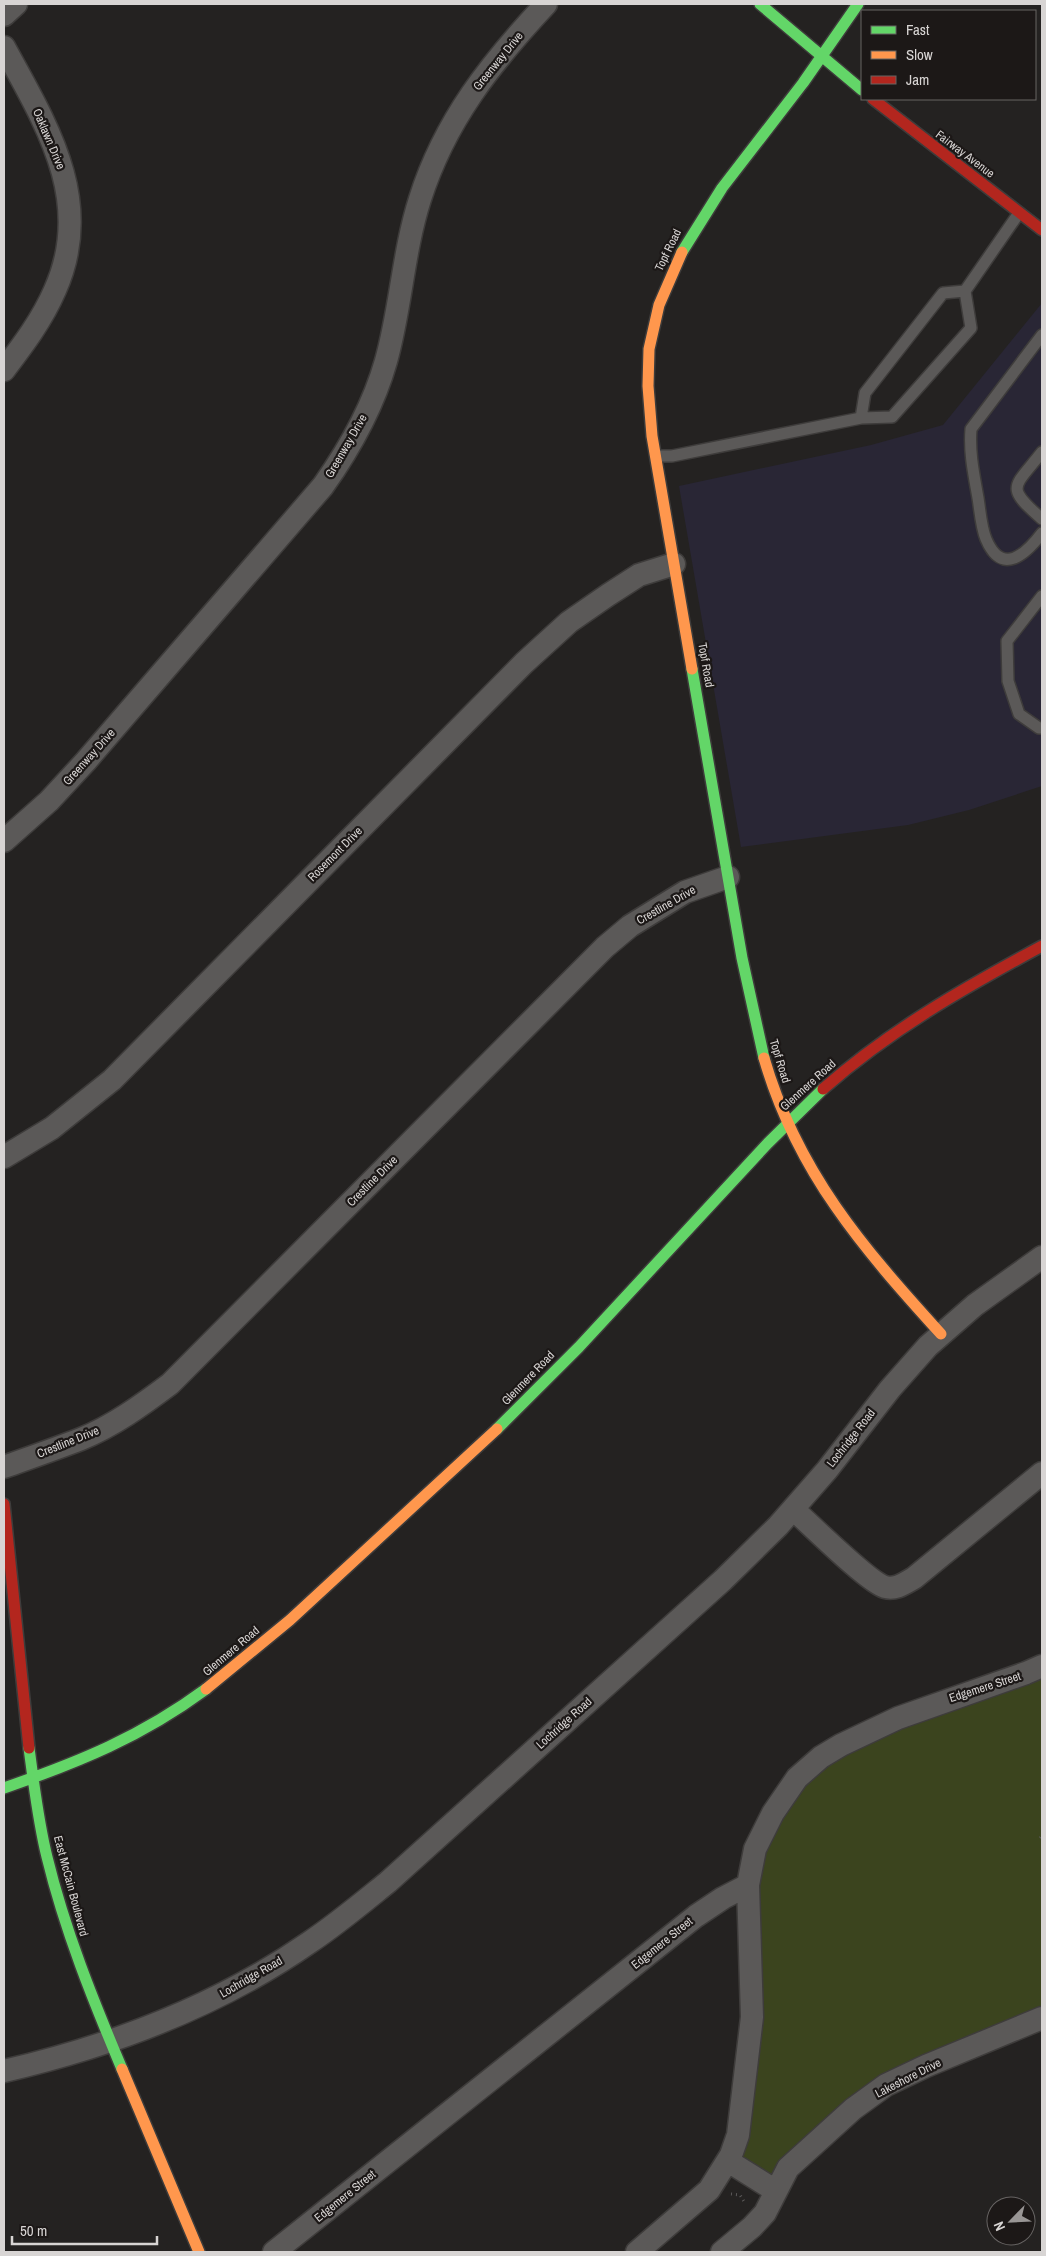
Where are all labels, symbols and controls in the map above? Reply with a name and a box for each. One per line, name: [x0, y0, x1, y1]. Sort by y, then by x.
legend: [861, 10, 1036, 100]
text: Fast: [906, 19, 930, 40]
street label: Greenway Drive: [469, 28, 527, 94]
text: Slow: [906, 44, 933, 65]
text: Jam: [906, 69, 929, 90]
street label: Oaklawn Drive: [29, 106, 69, 172]
street label: Fairway Avenue: [932, 127, 998, 181]
street label: Topf Road: [651, 226, 685, 274]
street label: Greenway Drive: [321, 411, 371, 481]
street label: Topf Road: [694, 642, 718, 688]
street label: Greenway Drive: [59, 725, 119, 789]
street label: Rosemont Drive: [304, 823, 366, 885]
street label: Crestline Drive: [634, 882, 698, 928]
street label: Topf Road: [766, 1037, 794, 1085]
street label: Glenmere Road: [777, 1056, 839, 1114]
street label: Crestline Drive: [343, 1152, 401, 1210]
street label: Glenmere Road: [498, 1347, 558, 1409]
street label: Lochridge Road: [823, 1405, 879, 1471]
street label: Crestline Drive: [35, 1422, 101, 1462]
street label: Glenmere Road: [199, 1623, 263, 1679]
street label: Edgemere Street: [947, 1668, 1023, 1706]
street label: Lochridge Road: [533, 1694, 595, 1752]
street label: East McCain Boulevard: [50, 1834, 92, 1938]
street label: Edgemere Street: [628, 1913, 696, 1973]
street label: Lochridge Road: [217, 1953, 285, 2001]
street label: Lakeshore Drive: [872, 2054, 944, 2102]
street label: Edgemere Street: [311, 2166, 379, 2226]
north arrow: [986, 2196, 1036, 2246]
scale bar: [12, 2214, 158, 2246]
text: N: [989, 2219, 1009, 2234]
text: 50 m: [20, 2220, 47, 2241]

